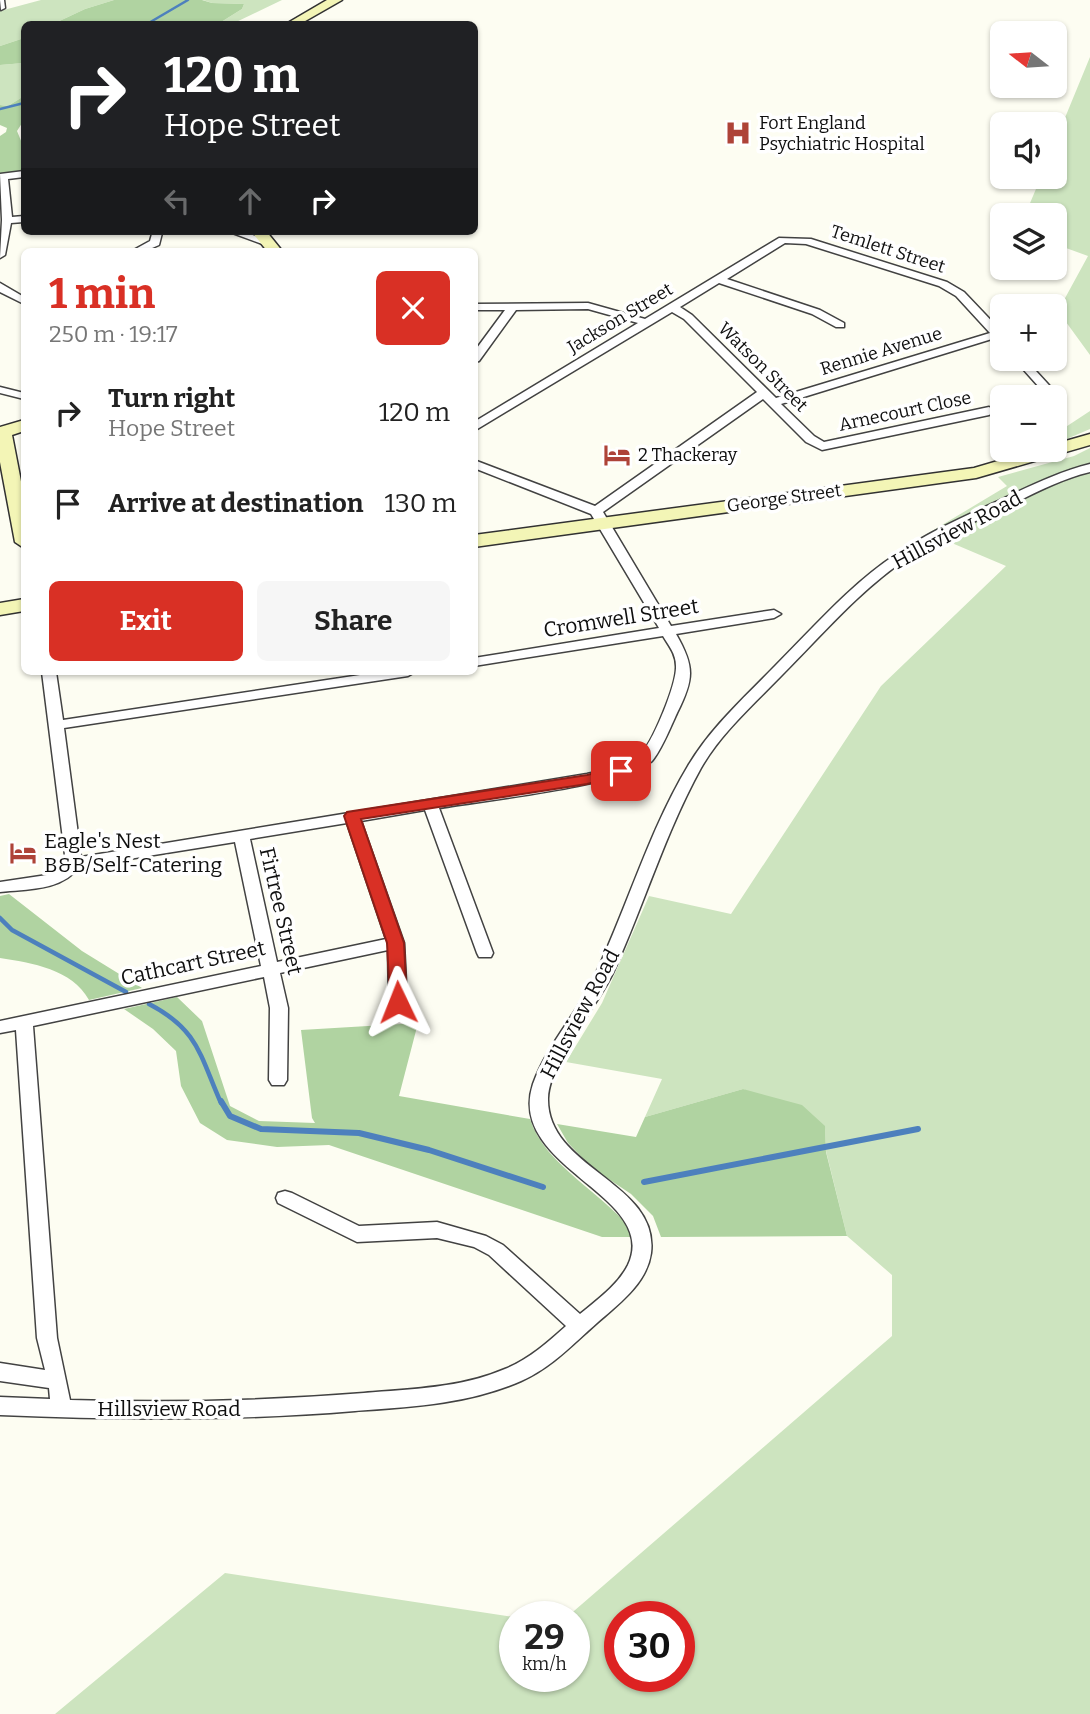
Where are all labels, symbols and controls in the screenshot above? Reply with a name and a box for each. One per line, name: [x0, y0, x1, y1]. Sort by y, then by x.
north arrow: [990, 21, 1068, 98]
map controls: [990, 21, 1067, 462]
text: 120 m: [164, 46, 299, 105]
icon: right: [49, 49, 140, 140]
text: Hope Street: [164, 106, 341, 144]
place label: Fort England Psychiatric Hospital: [759, 112, 925, 155]
button: sound: [990, 112, 1067, 189]
hospital icon: Fort England Psychiatric Hospital: [723, 118, 753, 148]
icon: left: [158, 182, 196, 220]
icon: ahead: [231, 182, 269, 220]
icon: right: [304, 182, 342, 220]
button: layers: [990, 203, 1067, 280]
street label: Temlett Street: [828, 220, 949, 278]
text: 1 min: [49, 269, 155, 319]
button: close: [376, 271, 450, 345]
street label: Jackson Street: [563, 278, 677, 359]
button: +: [990, 294, 1067, 371]
street label: Watson Street: [714, 318, 813, 417]
text: 250 m · 19:17: [49, 320, 177, 348]
street label: Rennie Avenue: [817, 322, 945, 380]
text: Turn right: [108, 383, 235, 414]
button: −: [990, 385, 1067, 462]
street label: Arnecourt Close: [837, 386, 973, 436]
icon: right: [49, 394, 87, 432]
text: 120 m: [379, 397, 450, 428]
text: Hope Street: [108, 414, 235, 442]
hotel icon: 2 Thackeray: [602, 440, 632, 470]
place label: 2 Thackeray: [638, 444, 738, 466]
street label: George Street: [725, 479, 843, 517]
icon: arrive: [49, 485, 87, 523]
street label: Hillsview Road: [888, 485, 1026, 575]
text: Arrive at destination: [108, 488, 363, 519]
text: 130 m: [384, 488, 457, 519]
button: Exit: [49, 581, 243, 661]
button: Share: [257, 581, 450, 661]
street label: Cromwell Street: [542, 593, 701, 643]
pin: [591, 741, 651, 801]
icon: arrive: [602, 752, 640, 790]
place label: Eagle's Nest B&B/Self-Catering: [44, 828, 222, 878]
hotel icon: Eagle's Nest B&B/Self-Catering: [8, 838, 38, 868]
street label: Firtree Street: [254, 845, 308, 978]
street label: Cathcart Street: [118, 935, 268, 991]
street label: Hillsview Road: [535, 945, 625, 1083]
position arrow: [361, 965, 435, 1039]
street label: Hillsview Road: [97, 1396, 241, 1422]
speed limit sign: 30: [604, 1601, 695, 1692]
text: 29: [524, 1616, 565, 1658]
text: km/h: [522, 1653, 567, 1675]

